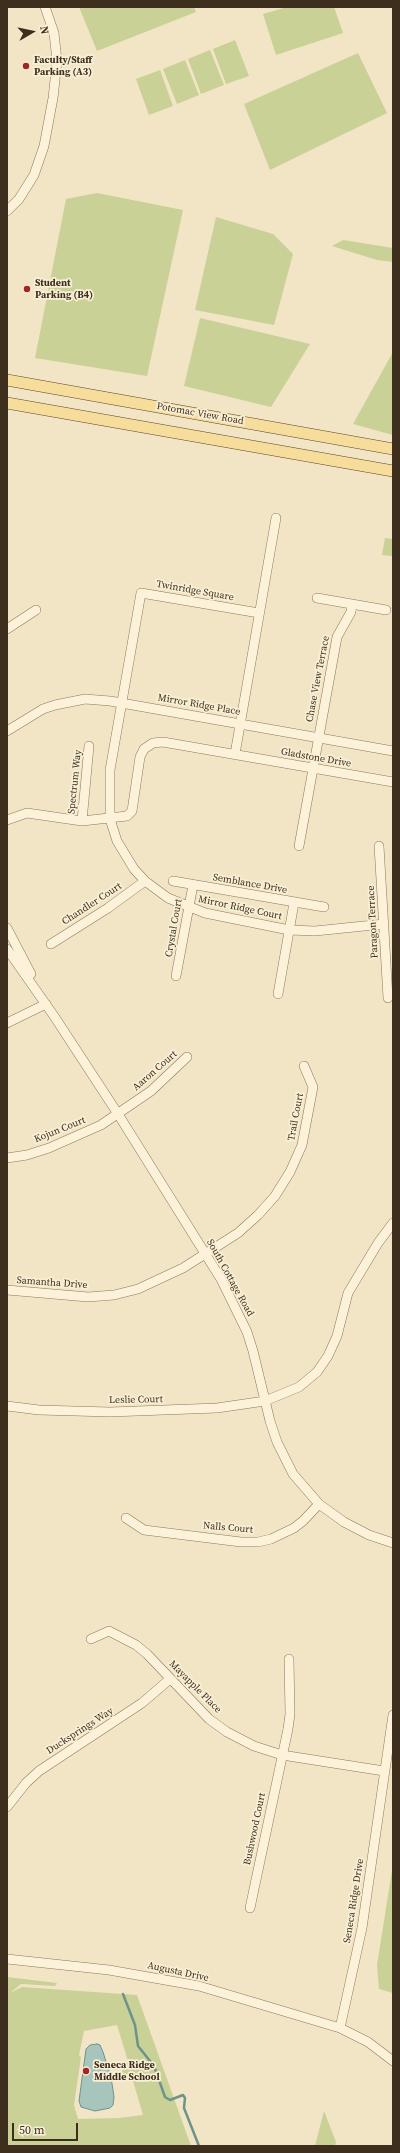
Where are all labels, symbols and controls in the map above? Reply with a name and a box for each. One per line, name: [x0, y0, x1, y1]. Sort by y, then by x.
north arrow: [12, 12, 52, 52]
text: N: [36, 25, 52, 35]
place label: Faculty/Staff Parking (A3): [34, 54, 92, 78]
marker: Faculty/Staff Parking (A3): [21, 61, 31, 71]
place label: Student Parking (B4): [35, 277, 93, 300]
marker: Student Parking (B4): [22, 284, 32, 294]
street label: Potomac View Road: [156, 400, 244, 428]
street label: Twinridge Square: [155, 578, 235, 604]
street label: Chase View Terrace: [304, 635, 332, 723]
street label: Mirror Ridge Place: [157, 692, 241, 718]
street label: Gladstone Drive: [280, 746, 352, 770]
street label: Spectrum Way: [66, 749, 84, 815]
street label: Semblance Drive: [212, 872, 288, 896]
street label: Chandler Court: [60, 880, 124, 928]
street label: Paragon Terrace: [365, 885, 381, 959]
street label: Mirror Ridge Court: [197, 893, 283, 923]
street label: Crystal Court: [163, 898, 185, 958]
street label: Aaron Court: [130, 1048, 180, 1094]
street label: Trail Court: [285, 1092, 307, 1142]
street label: Kojun Court: [33, 1114, 87, 1146]
street label: South Cottage Road: [204, 1237, 256, 1319]
street label: Samantha Drive: [16, 1275, 88, 1291]
street label: Leslie Court: [109, 1394, 163, 1406]
street label: Nalls Court: [202, 1520, 254, 1536]
street label: Mayapple Place: [166, 1658, 224, 1716]
street label: Ducksprings Way: [44, 1705, 116, 1757]
street label: Bushwood Court: [241, 1792, 269, 1866]
street label: Seneca Ridge Drive: [341, 1858, 367, 1944]
street label: Augusta Drive: [146, 1960, 210, 1984]
place label: Seneca Ridge Middle School: [94, 2059, 160, 2082]
marker: Seneca Ridge Middle School: [81, 2066, 91, 2076]
scale bar: [14, 2115, 80, 2141]
text: 50 m: [19, 2122, 45, 2138]

